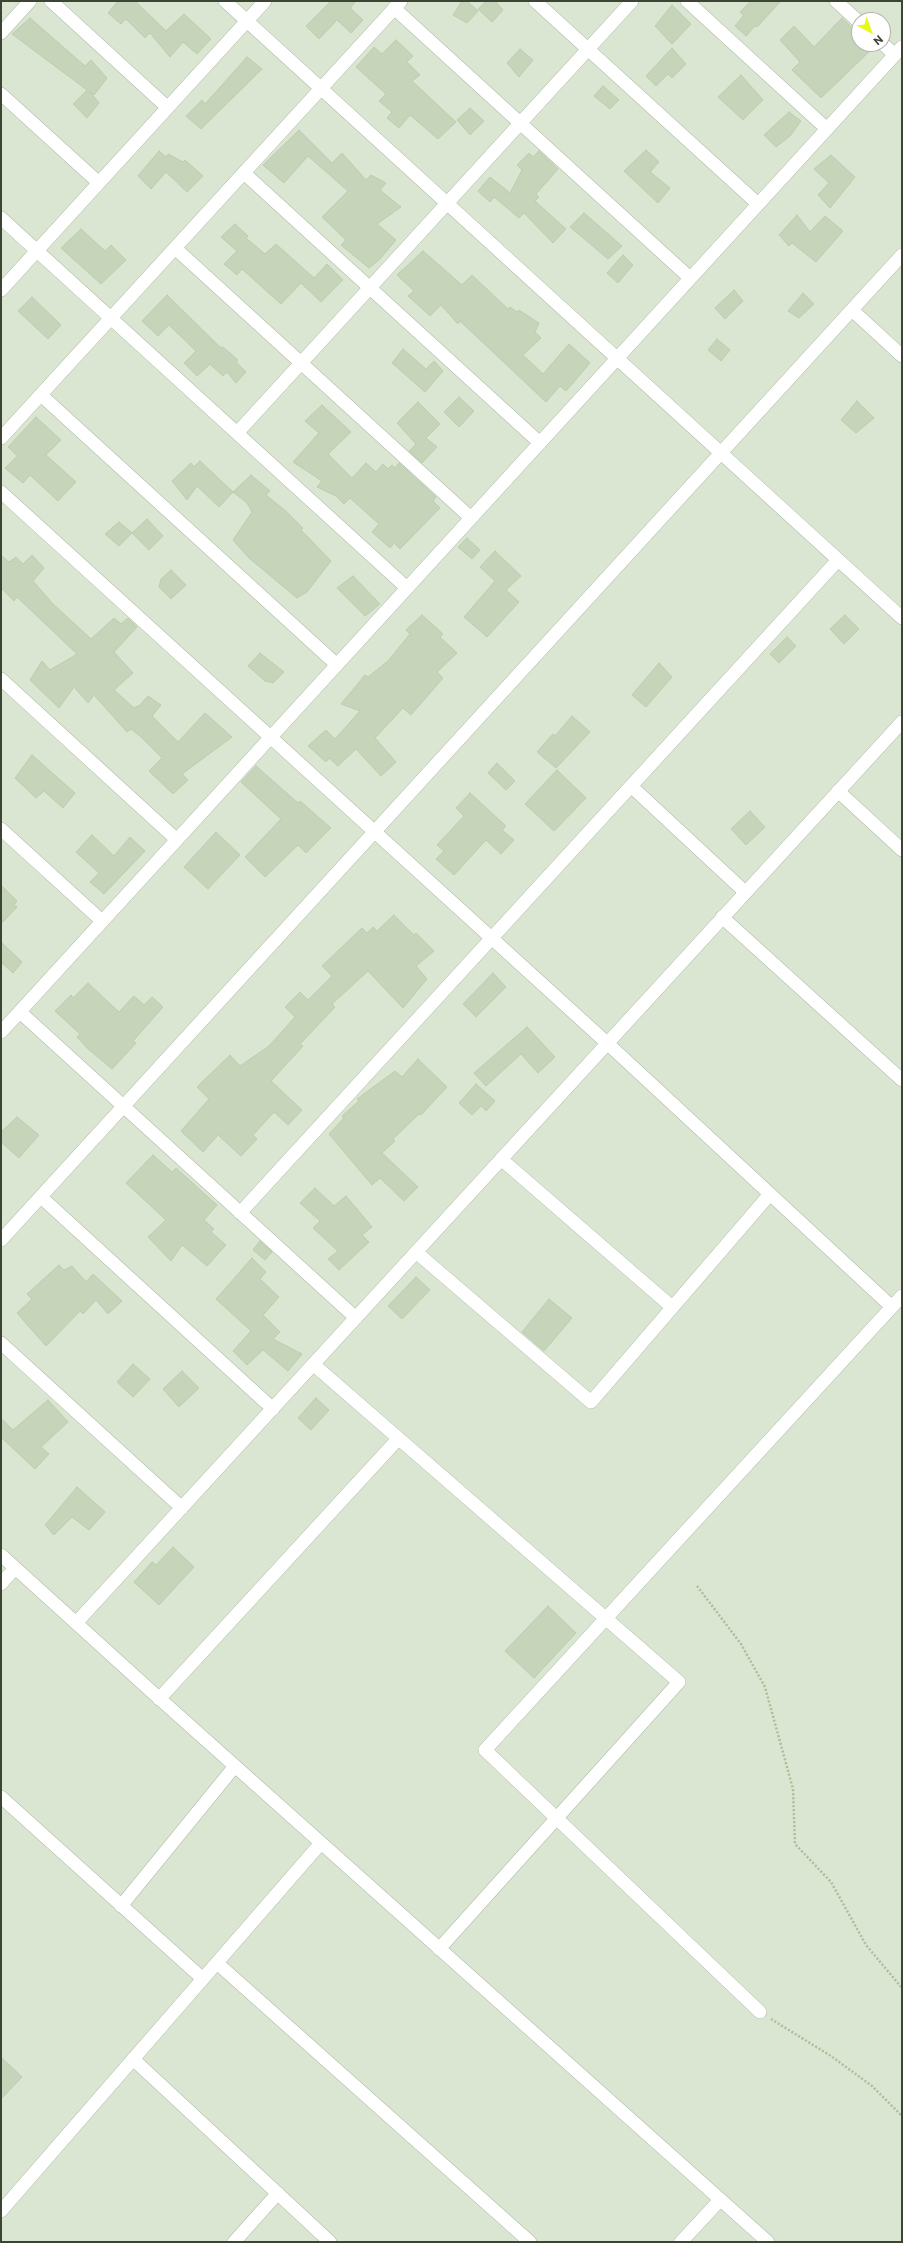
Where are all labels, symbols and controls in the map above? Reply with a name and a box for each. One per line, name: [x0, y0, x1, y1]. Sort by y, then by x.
north arrow: [851, 12, 891, 52]
text: N: [871, 33, 886, 48]

